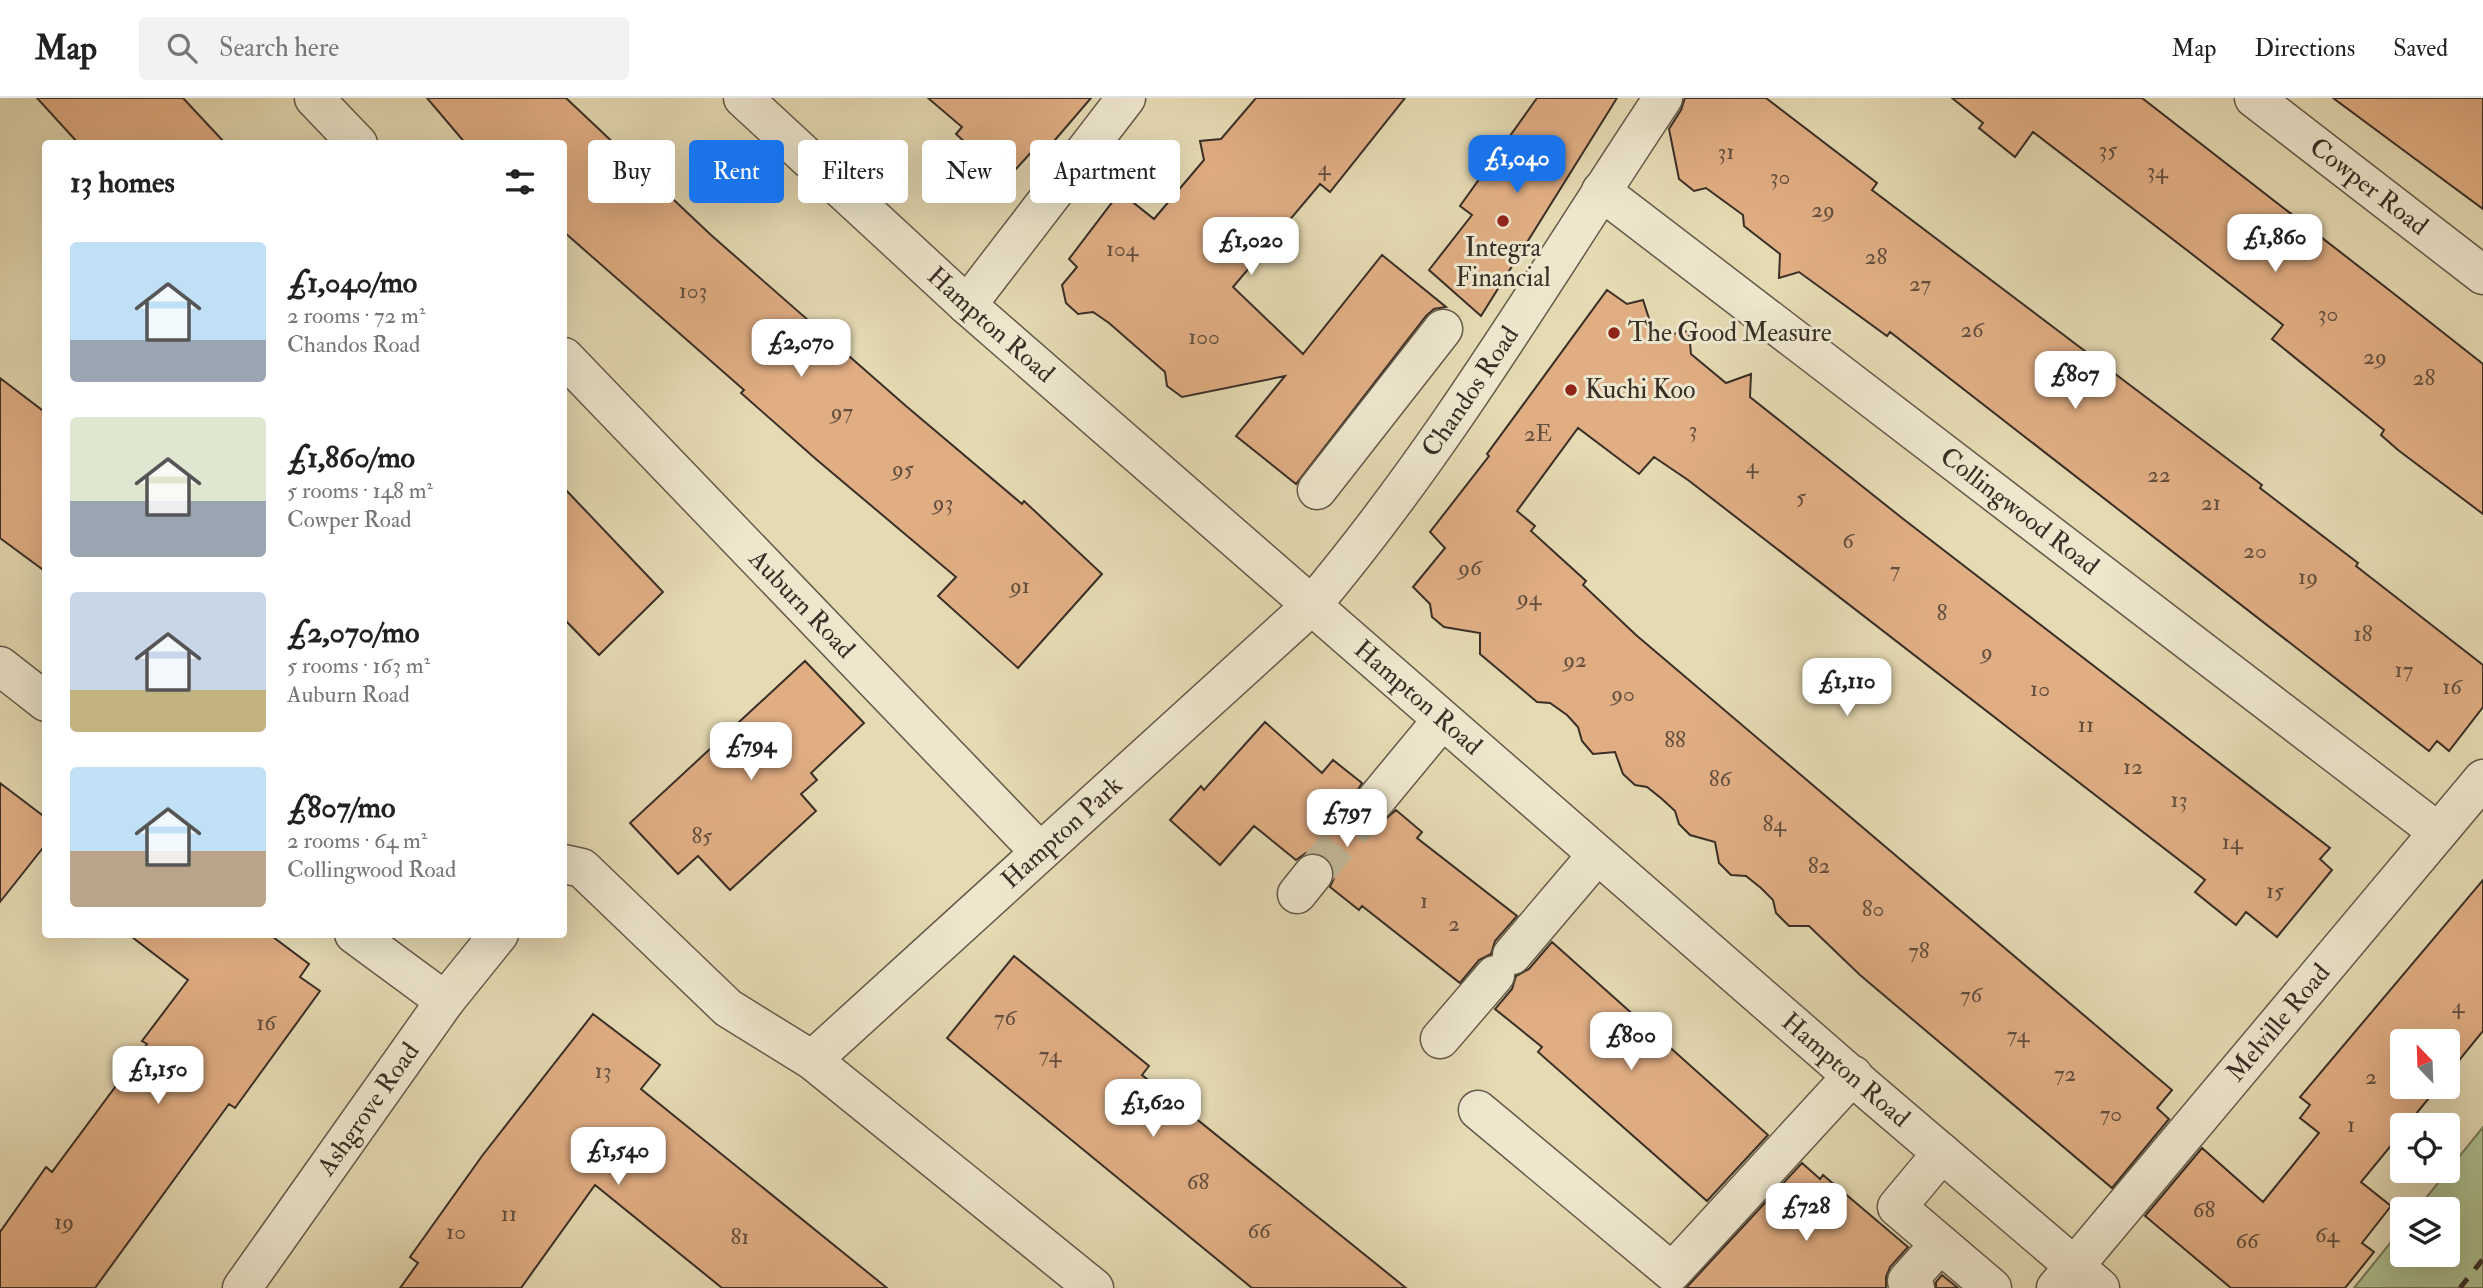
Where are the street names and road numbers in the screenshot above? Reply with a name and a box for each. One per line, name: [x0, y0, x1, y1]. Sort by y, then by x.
street label: Cowper Road: [2303, 131, 2434, 243]
street label: Hampton Road: [920, 260, 1061, 390]
street label: Chandos Road: [1415, 320, 1526, 463]
street label: Collingwood Road: [1934, 440, 2105, 582]
street label: Auburn Road: [741, 542, 862, 666]
street label: Hampton Road: [1347, 633, 1489, 762]
street label: Hampton Park: [995, 769, 1130, 896]
street label: Melville Road: [2220, 957, 2337, 1088]
street label: Hampton Road: [1775, 1006, 1916, 1135]
street label: Ashgrove Road: [310, 1036, 427, 1183]

